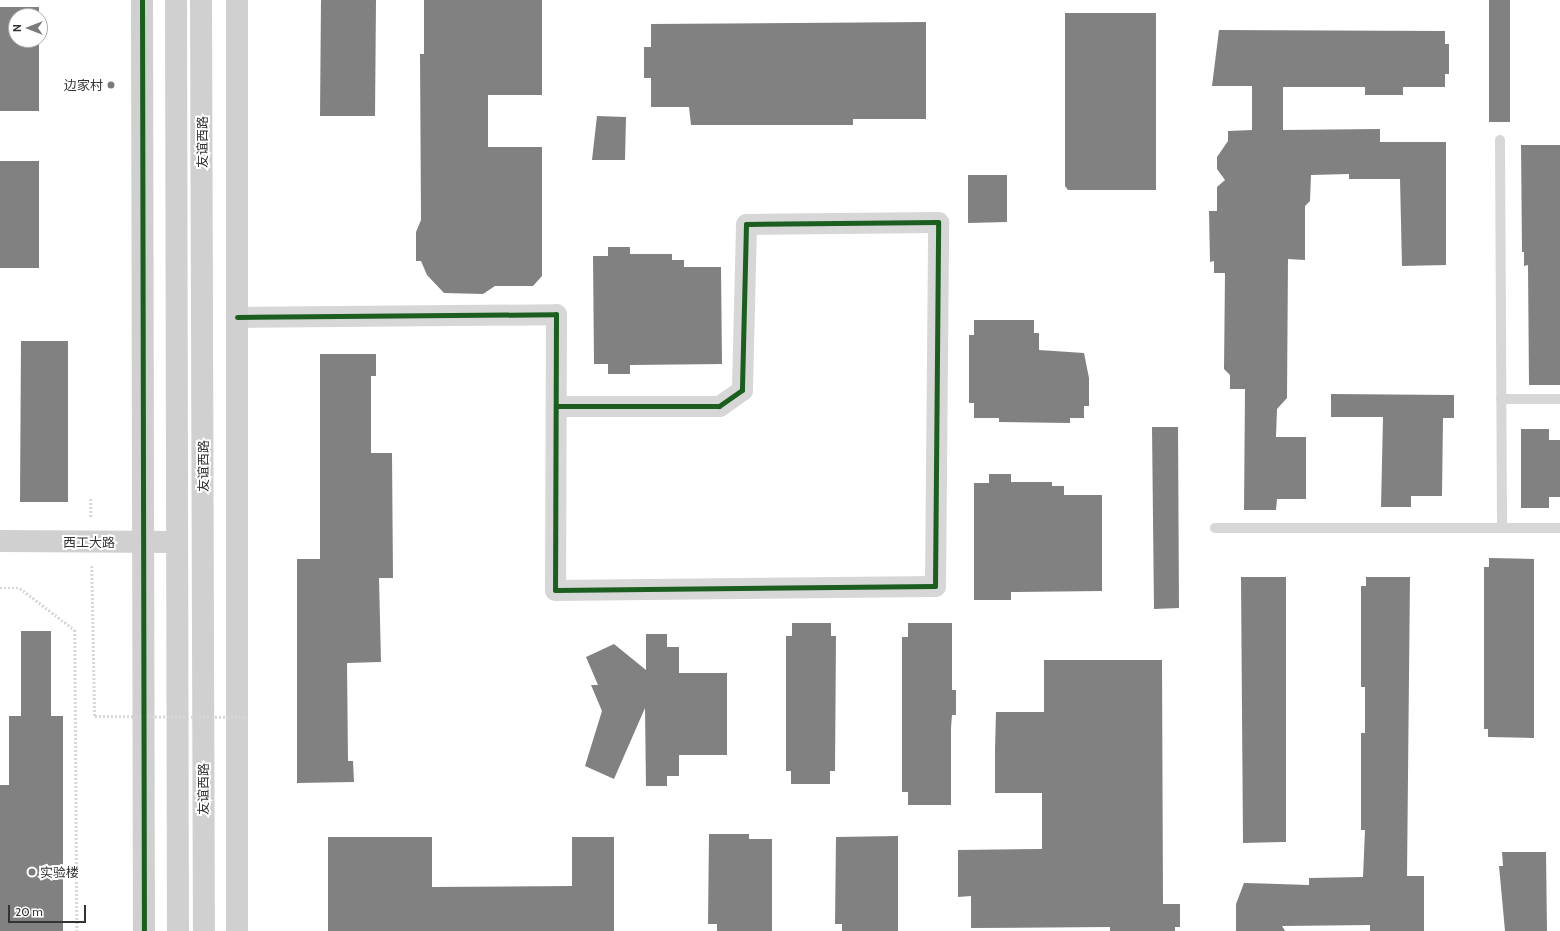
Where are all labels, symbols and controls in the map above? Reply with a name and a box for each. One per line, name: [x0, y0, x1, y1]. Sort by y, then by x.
north arrow: [8, 8, 48, 48]
text: N: [10, 24, 24, 32]
place label: 边家村: [64, 77, 103, 93]
marker: 边家村: [106, 80, 116, 90]
street label: 友谊西路: [194, 116, 210, 168]
street label: 友谊西路: [195, 440, 211, 492]
street label: 西工大路: [63, 534, 115, 550]
street label: 友谊西路: [195, 763, 211, 815]
place label: 实验楼: [40, 864, 79, 880]
marker: 实验楼: [27, 867, 37, 877]
scale bar: [10, 897, 88, 923]
text: 20 m: [15, 904, 43, 919]

